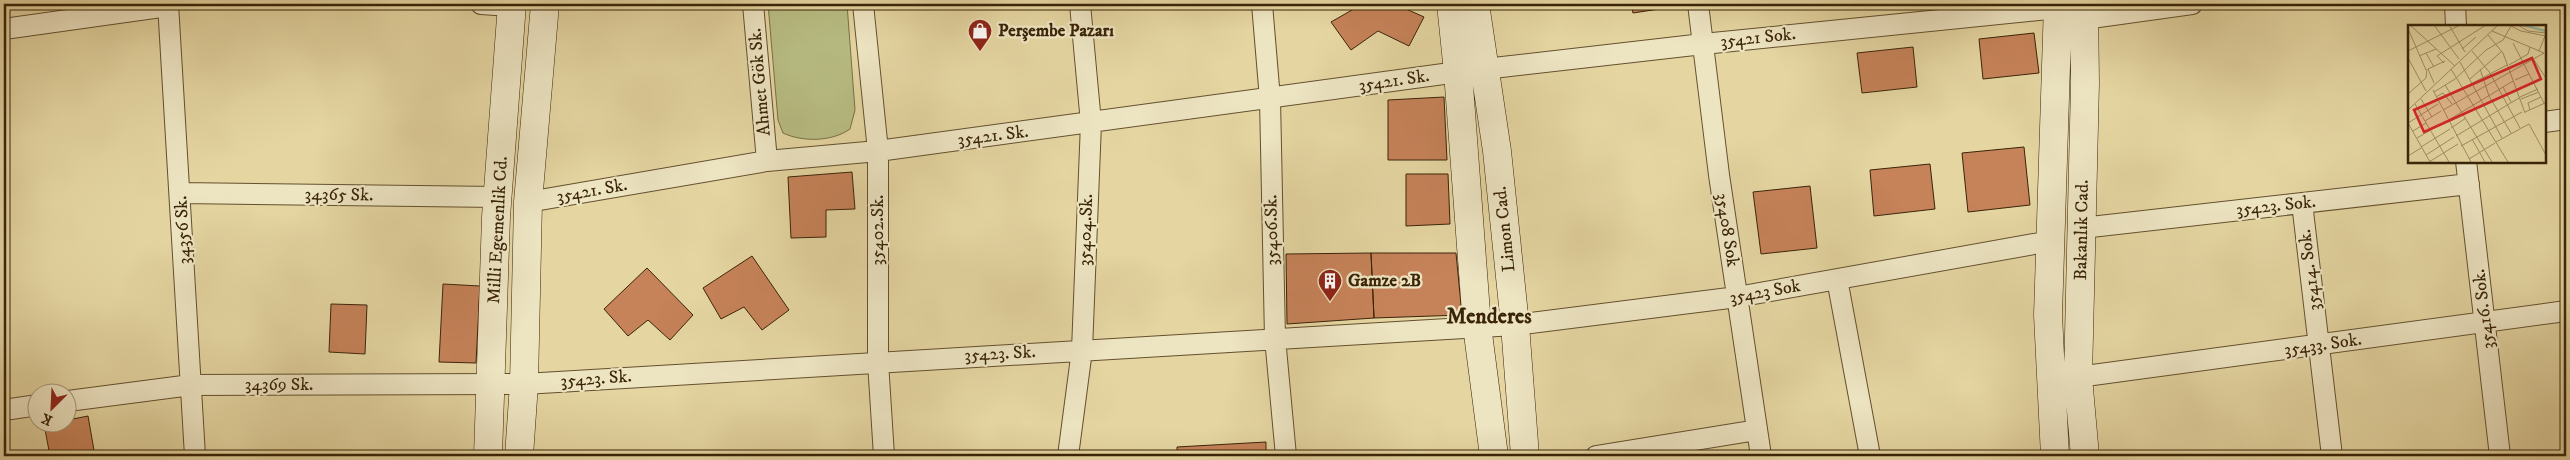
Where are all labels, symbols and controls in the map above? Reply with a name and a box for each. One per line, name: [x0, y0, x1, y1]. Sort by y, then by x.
shop icon: Perşembe Pazarı: [967, 18, 993, 52]
place label: Perşembe Pazarı: [998, 20, 1114, 42]
street label: 35421 Sok.: [1719, 23, 1797, 53]
inset map: [2408, 25, 2545, 162]
street label: Ahmet Gök Sk.: [744, 27, 776, 137]
street label: 35421. Sk.: [1357, 65, 1431, 97]
street label: 35421. Sk.: [956, 121, 1030, 151]
street label: Milli Egemenlik Cd.: [483, 156, 513, 304]
street label: 35421. Sk.: [555, 174, 629, 208]
street label: Bakanlık Cad.: [2070, 179, 2094, 281]
street label: 34365 Sk.: [305, 183, 373, 207]
street label: Limon Cad.: [1490, 185, 1520, 273]
street label: 35408 Sok: [1710, 191, 1744, 269]
street label: 35423. Sok.: [2235, 191, 2317, 221]
street label: 35404.Sk.: [1074, 193, 1098, 267]
street label: 35406.Sk.: [1260, 194, 1284, 266]
street label: 34356 Sk.: [170, 195, 196, 265]
street label: 35402.Sk.: [867, 195, 889, 265]
street label: 35414. Sok.: [2294, 228, 2326, 312]
building icon: Gamze 2B: [1317, 268, 1343, 302]
street label: 35416. Sok.: [2468, 268, 2500, 350]
place label: Gamze 2B: [1348, 270, 1421, 292]
street label: 35423 Sok: [1728, 275, 1802, 309]
district label: Menderes: [1446, 303, 1532, 330]
street label: 35433. Sok.: [2283, 329, 2363, 361]
street label: 35423. Sk.: [964, 341, 1036, 367]
street label: 35423. Sk.: [560, 366, 632, 392]
street label: 34369 Sk.: [245, 374, 313, 396]
north arrow: [28, 382, 78, 432]
text: K: [38, 408, 55, 429]

